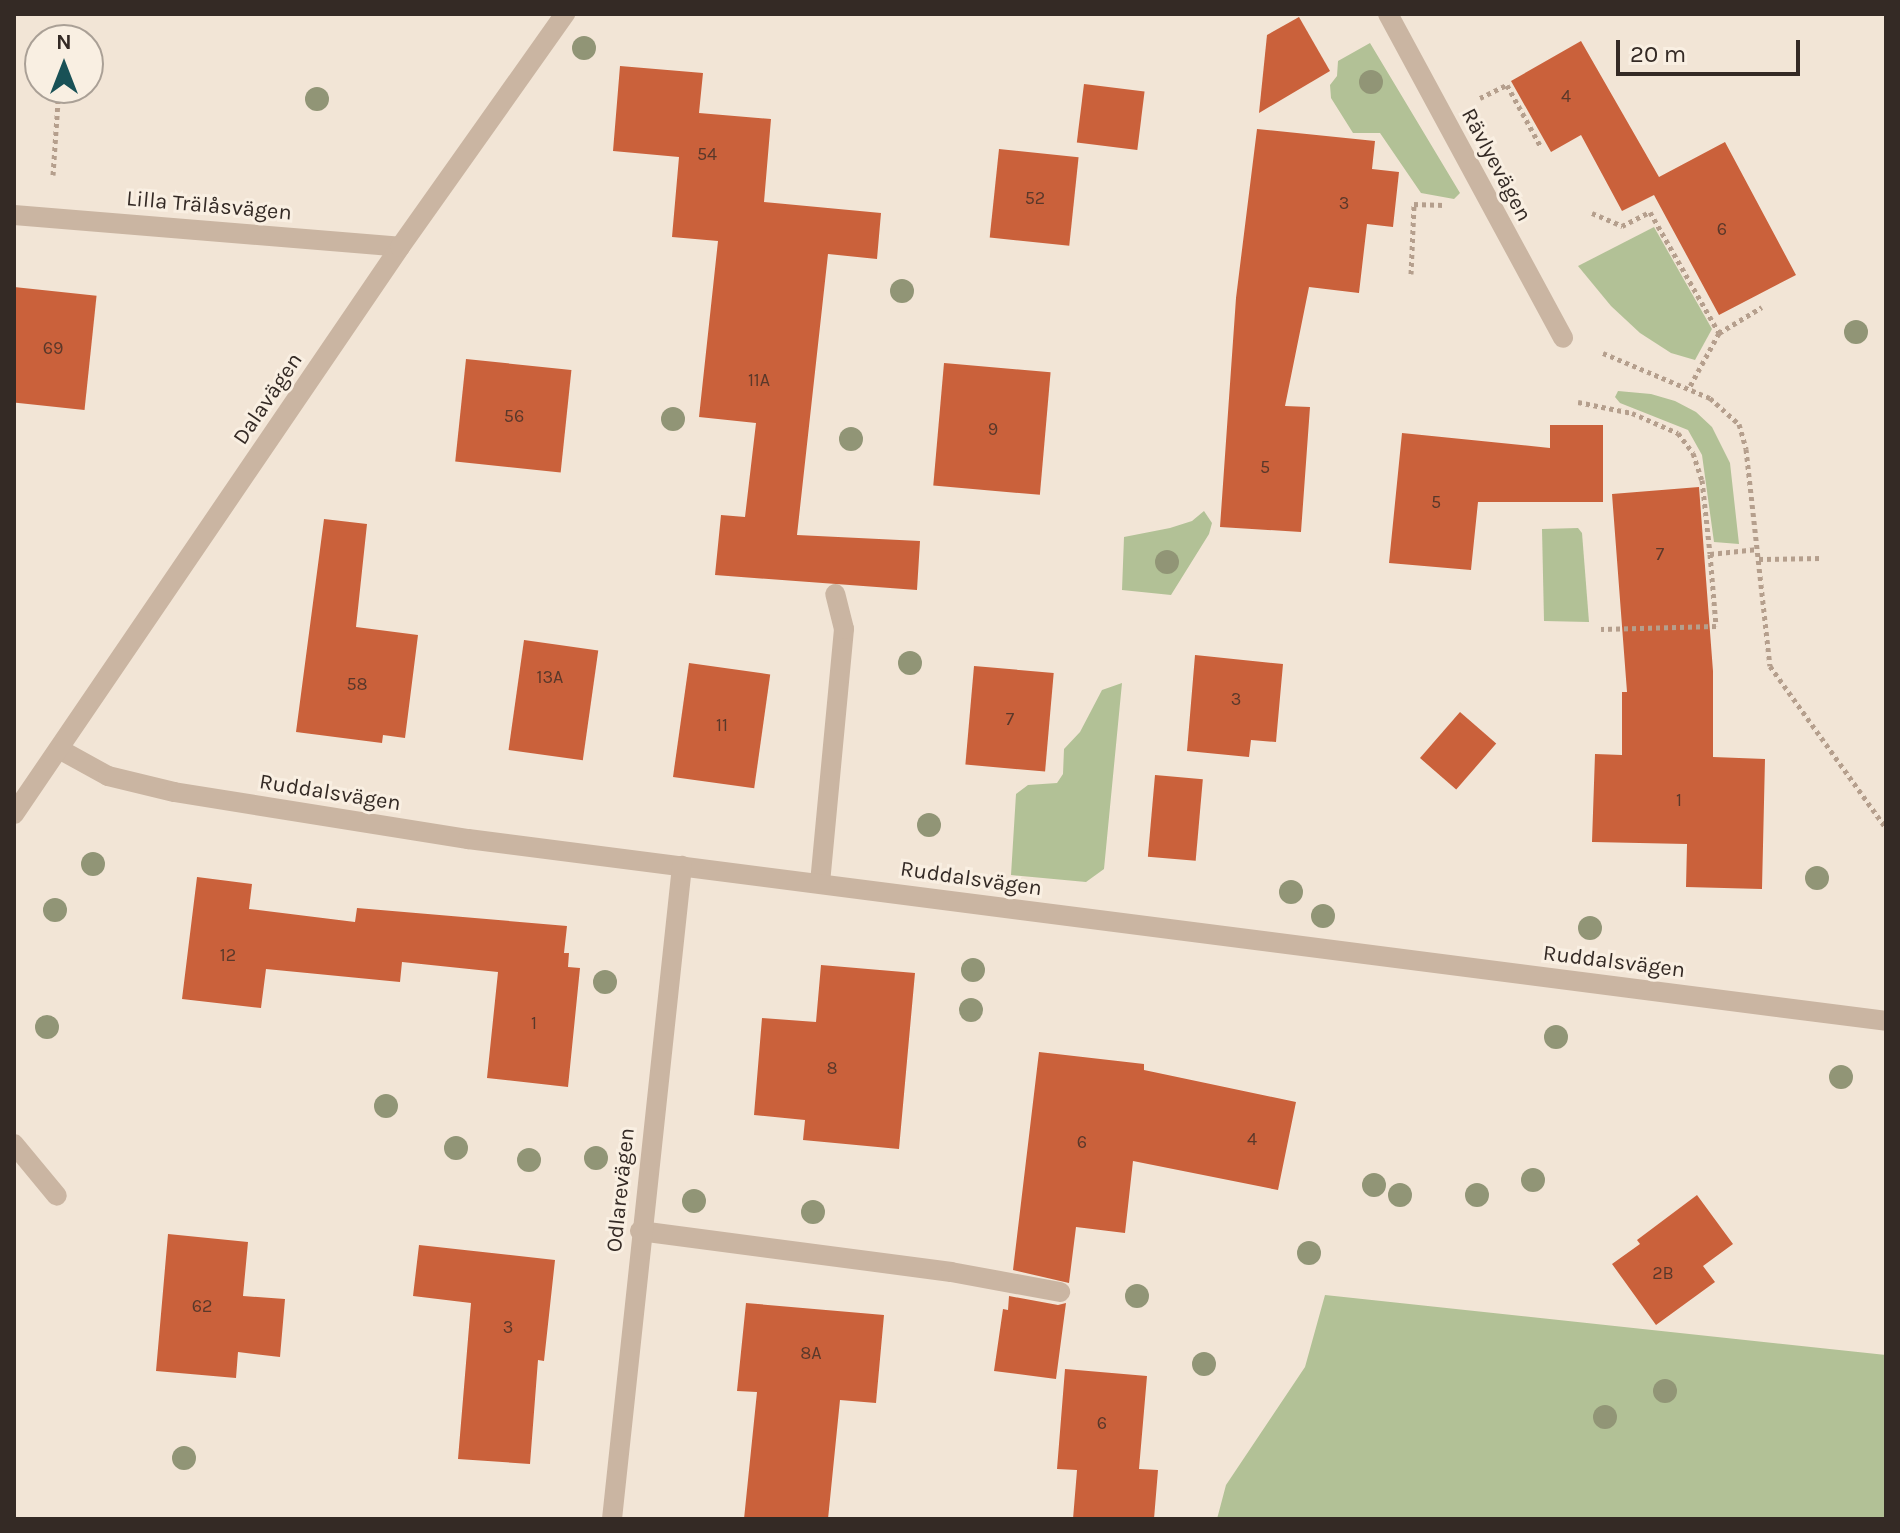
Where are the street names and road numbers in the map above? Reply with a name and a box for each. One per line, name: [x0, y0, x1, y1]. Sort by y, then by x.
street label: Rävlyevägen: [1455, 104, 1537, 226]
street label: Lilla Trälåsvägen: [125, 186, 293, 226]
street label: Dalavägen: [228, 348, 308, 450]
street label: Ruddalsvägen: [257, 769, 403, 817]
street label: Ruddalsvägen: [898, 856, 1044, 902]
street label: Ruddalsvägen: [1541, 940, 1687, 984]
street label: Odlarevägen: [601, 1127, 641, 1253]

